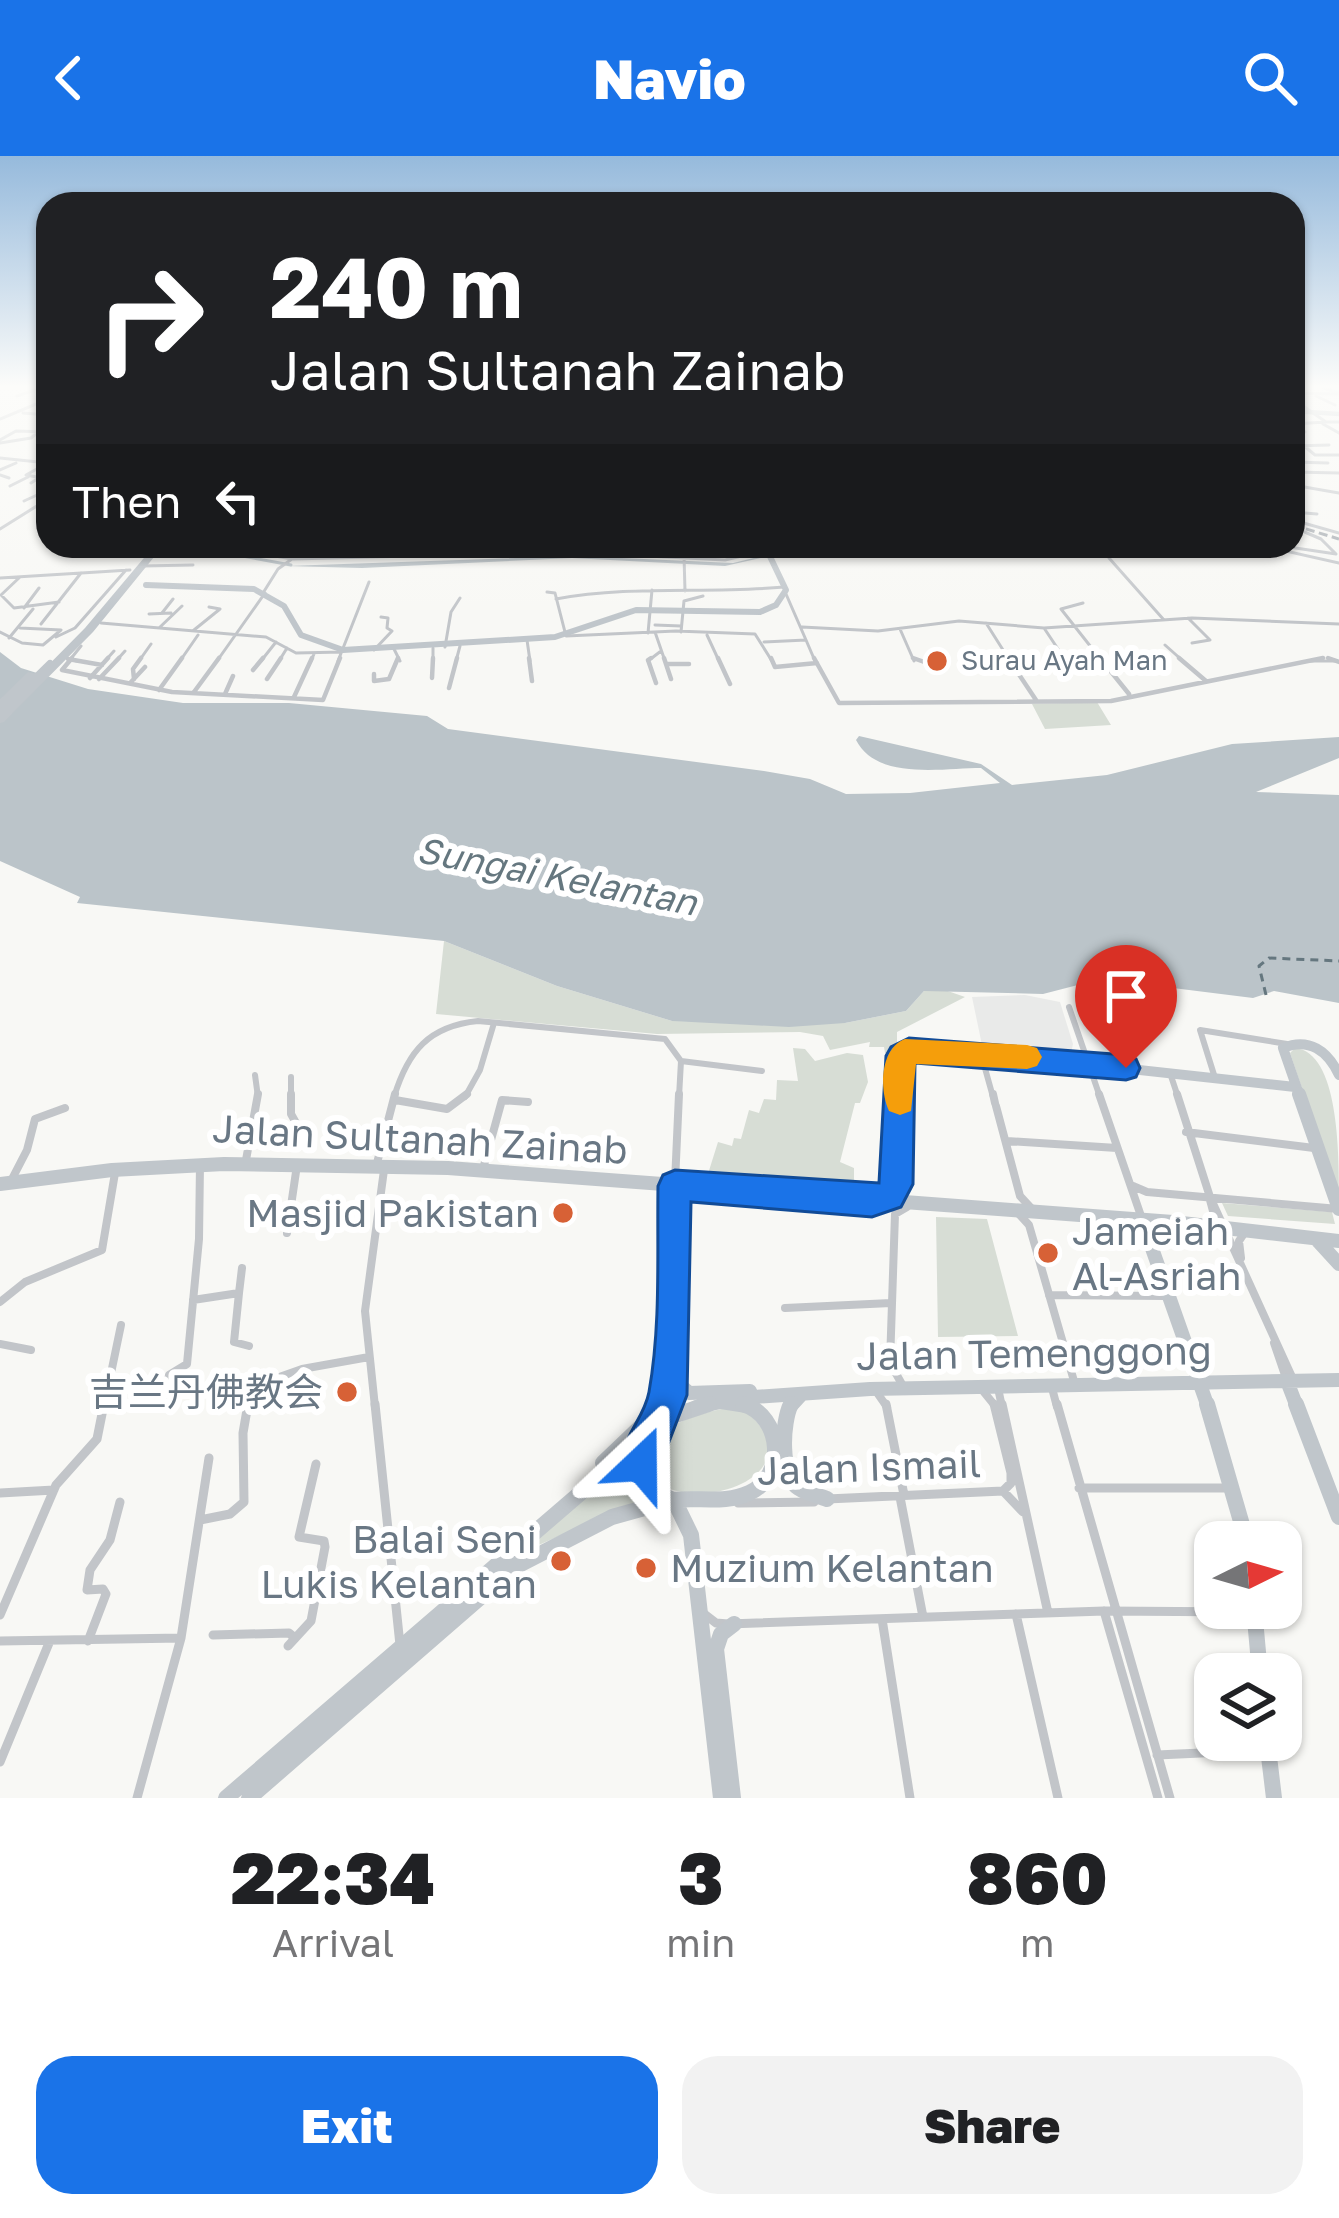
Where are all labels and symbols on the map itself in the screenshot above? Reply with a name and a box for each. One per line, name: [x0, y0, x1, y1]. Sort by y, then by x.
place label: Surau Ayah Man: [961, 644, 1168, 676]
marker: Surau Ayah Man: [924, 648, 950, 674]
water label: Sungai Kelantan: [414, 827, 702, 924]
pin: [1075, 945, 1177, 1068]
street label: Jalan Sultanah Zainab: [211, 1104, 629, 1173]
place label: Masjid Pakistan: [246, 1189, 539, 1236]
marker: Masjid Pakistan: [550, 1200, 576, 1226]
place label: Jameiah Al-Asriah: [1072, 1207, 1241, 1299]
marker: Jameiah Al-Asriah: [1035, 1240, 1061, 1266]
street label: Jalan Temenggong: [856, 1326, 1212, 1379]
place label: 吉兰丹佛教会: [89, 1368, 323, 1415]
marker: 吉兰丹佛教会: [334, 1379, 360, 1405]
position arrow: [578, 1401, 704, 1527]
street label: Jalan Ismail: [756, 1439, 982, 1494]
place label: Balai Seni Lukis Kelantan: [261, 1515, 537, 1607]
north arrow: [1194, 1521, 1302, 1629]
place label: Muzium Kelantan: [670, 1544, 994, 1591]
marker: Balai Seni Lukis Kelantan: [548, 1548, 574, 1574]
marker: Muzium Kelantan: [633, 1555, 659, 1581]

